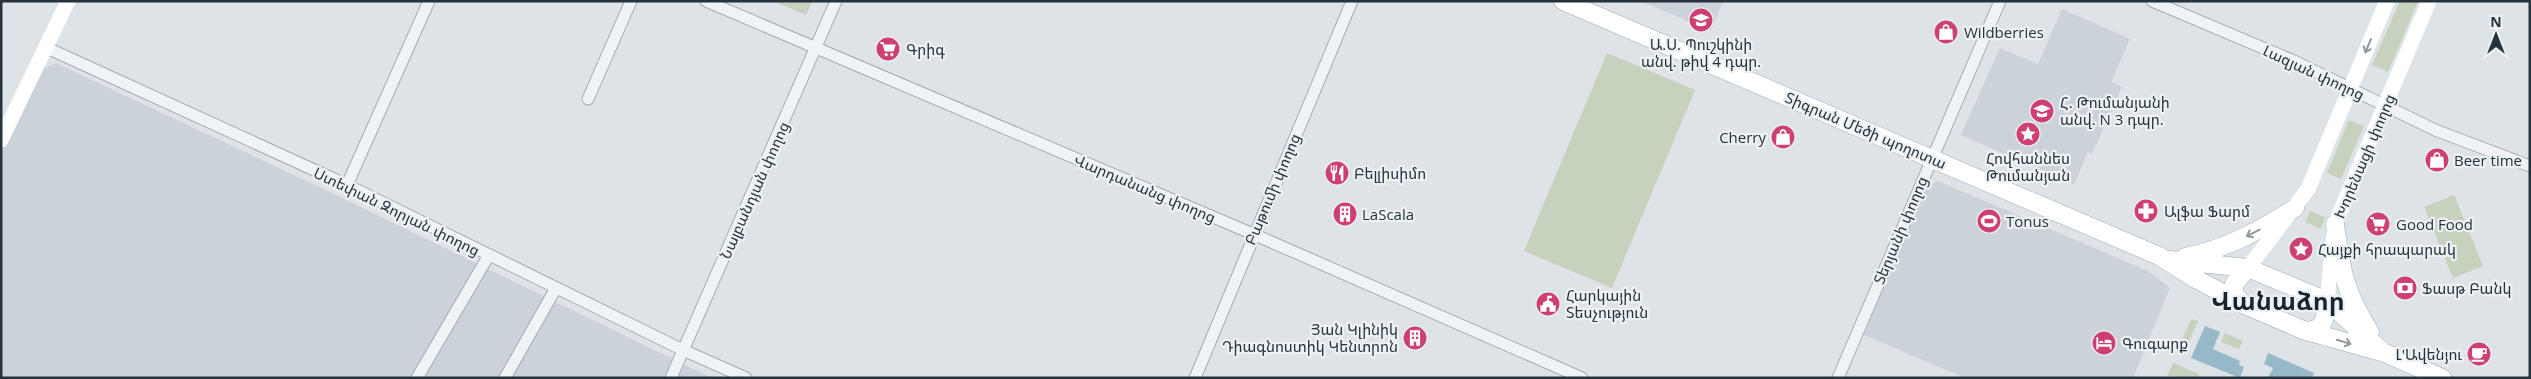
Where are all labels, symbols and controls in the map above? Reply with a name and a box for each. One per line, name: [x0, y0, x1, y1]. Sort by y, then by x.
school or university icon: Ա.Ս. Պուշկինի անվ. թիվ 4 դպր.: [1688, 7, 1714, 33]
north arrow: [2471, 10, 2521, 60]
text: N: [2490, 12, 2502, 31]
shop icon: Wildberries: [1933, 19, 1959, 45]
place label: Wildberries: [1964, 22, 2044, 42]
place label: Ա.Ս. Պուշկինի անվ. թիվ 4 դպր.: [1641, 34, 1761, 71]
supermarket icon: Գրիգ: [875, 36, 901, 62]
one-way arrow: [2362, 38, 2372, 53]
place label: Գրիգ: [906, 39, 945, 59]
street label: Լազյան փողոց: [2260, 40, 2368, 104]
street label: Տիգրան Մեծի պողոտա: [1782, 87, 1950, 173]
street label: Խորենացի փողոց: [2329, 91, 2399, 221]
place label: Հ. Թումանյանի անվ. N 3 դպր.: [2060, 92, 2170, 129]
school or university icon: Հ. Թումանյանի անվ. N 3 դպր.: [2029, 98, 2055, 124]
street label: Նալբանդյան փողոց: [715, 118, 793, 262]
place icon: Հովհաննես Թումանյան: [2015, 121, 2041, 147]
shop icon: Cherry: [1770, 124, 1796, 150]
place label: Cherry: [1719, 127, 1766, 147]
street label: Բաթումի փողոց: [1239, 130, 1305, 248]
shop icon: Beer time: [2424, 147, 2450, 173]
place label: Հովհաննես Թումանյան: [1986, 148, 2070, 185]
street label: Վարդանանց փողոց: [1071, 149, 1219, 227]
place label: Beer time: [2454, 150, 2522, 170]
restaurant icon: Բելլիսիմո: [1324, 160, 1350, 186]
street label: Ստեփան Զորյան փողոց: [311, 162, 483, 260]
place label: Բելլիսիմո: [1354, 163, 1426, 183]
street label: Տերյանի փողոց: [1868, 173, 1932, 287]
pharmacy icon: Ալֆա Ֆարմ: [2133, 198, 2159, 224]
building icon: LaScala: [1332, 201, 1358, 227]
place label: Ալֆա Ֆարմ: [2164, 201, 2250, 221]
place label: LaScala: [1362, 204, 1414, 224]
sports icon: Tonus: [1976, 208, 2002, 234]
place label: Tonus: [2006, 211, 2049, 231]
supermarket icon: Good Food: [2365, 211, 2391, 237]
place label: Good Food: [2396, 214, 2473, 234]
one-way arrow: [2246, 228, 2261, 238]
place icon: Հայքի հրապարակ: [2288, 236, 2314, 262]
place label: Հայքի հրապարակ: [2318, 239, 2456, 259]
bank icon: Ֆասթ Բանկ: [2392, 275, 2418, 301]
place label: Ֆասթ Բանկ: [2422, 278, 2511, 298]
district label: Վանաձոր: [2211, 283, 2345, 317]
place label: Հարկային Տեսչություն: [1566, 285, 1648, 322]
public building icon: Հարկային Տեսչություն: [1535, 291, 1561, 317]
place label: Յան Կլինիկ Դիագնոստիկ Կենտրոն: [1222, 319, 1398, 356]
building icon: Յան Կլինիկ Դիագնոստիկ Կենտրոն: [1402, 325, 1428, 351]
hotel icon: Գուգարք: [2091, 330, 2117, 356]
place label: Գուգարք: [2122, 333, 2188, 353]
one-way arrow: [2335, 338, 2351, 348]
cafe icon: Լ'Ավենյու: [2466, 341, 2492, 367]
place label: Լ'Ավենյու: [2396, 344, 2462, 364]

